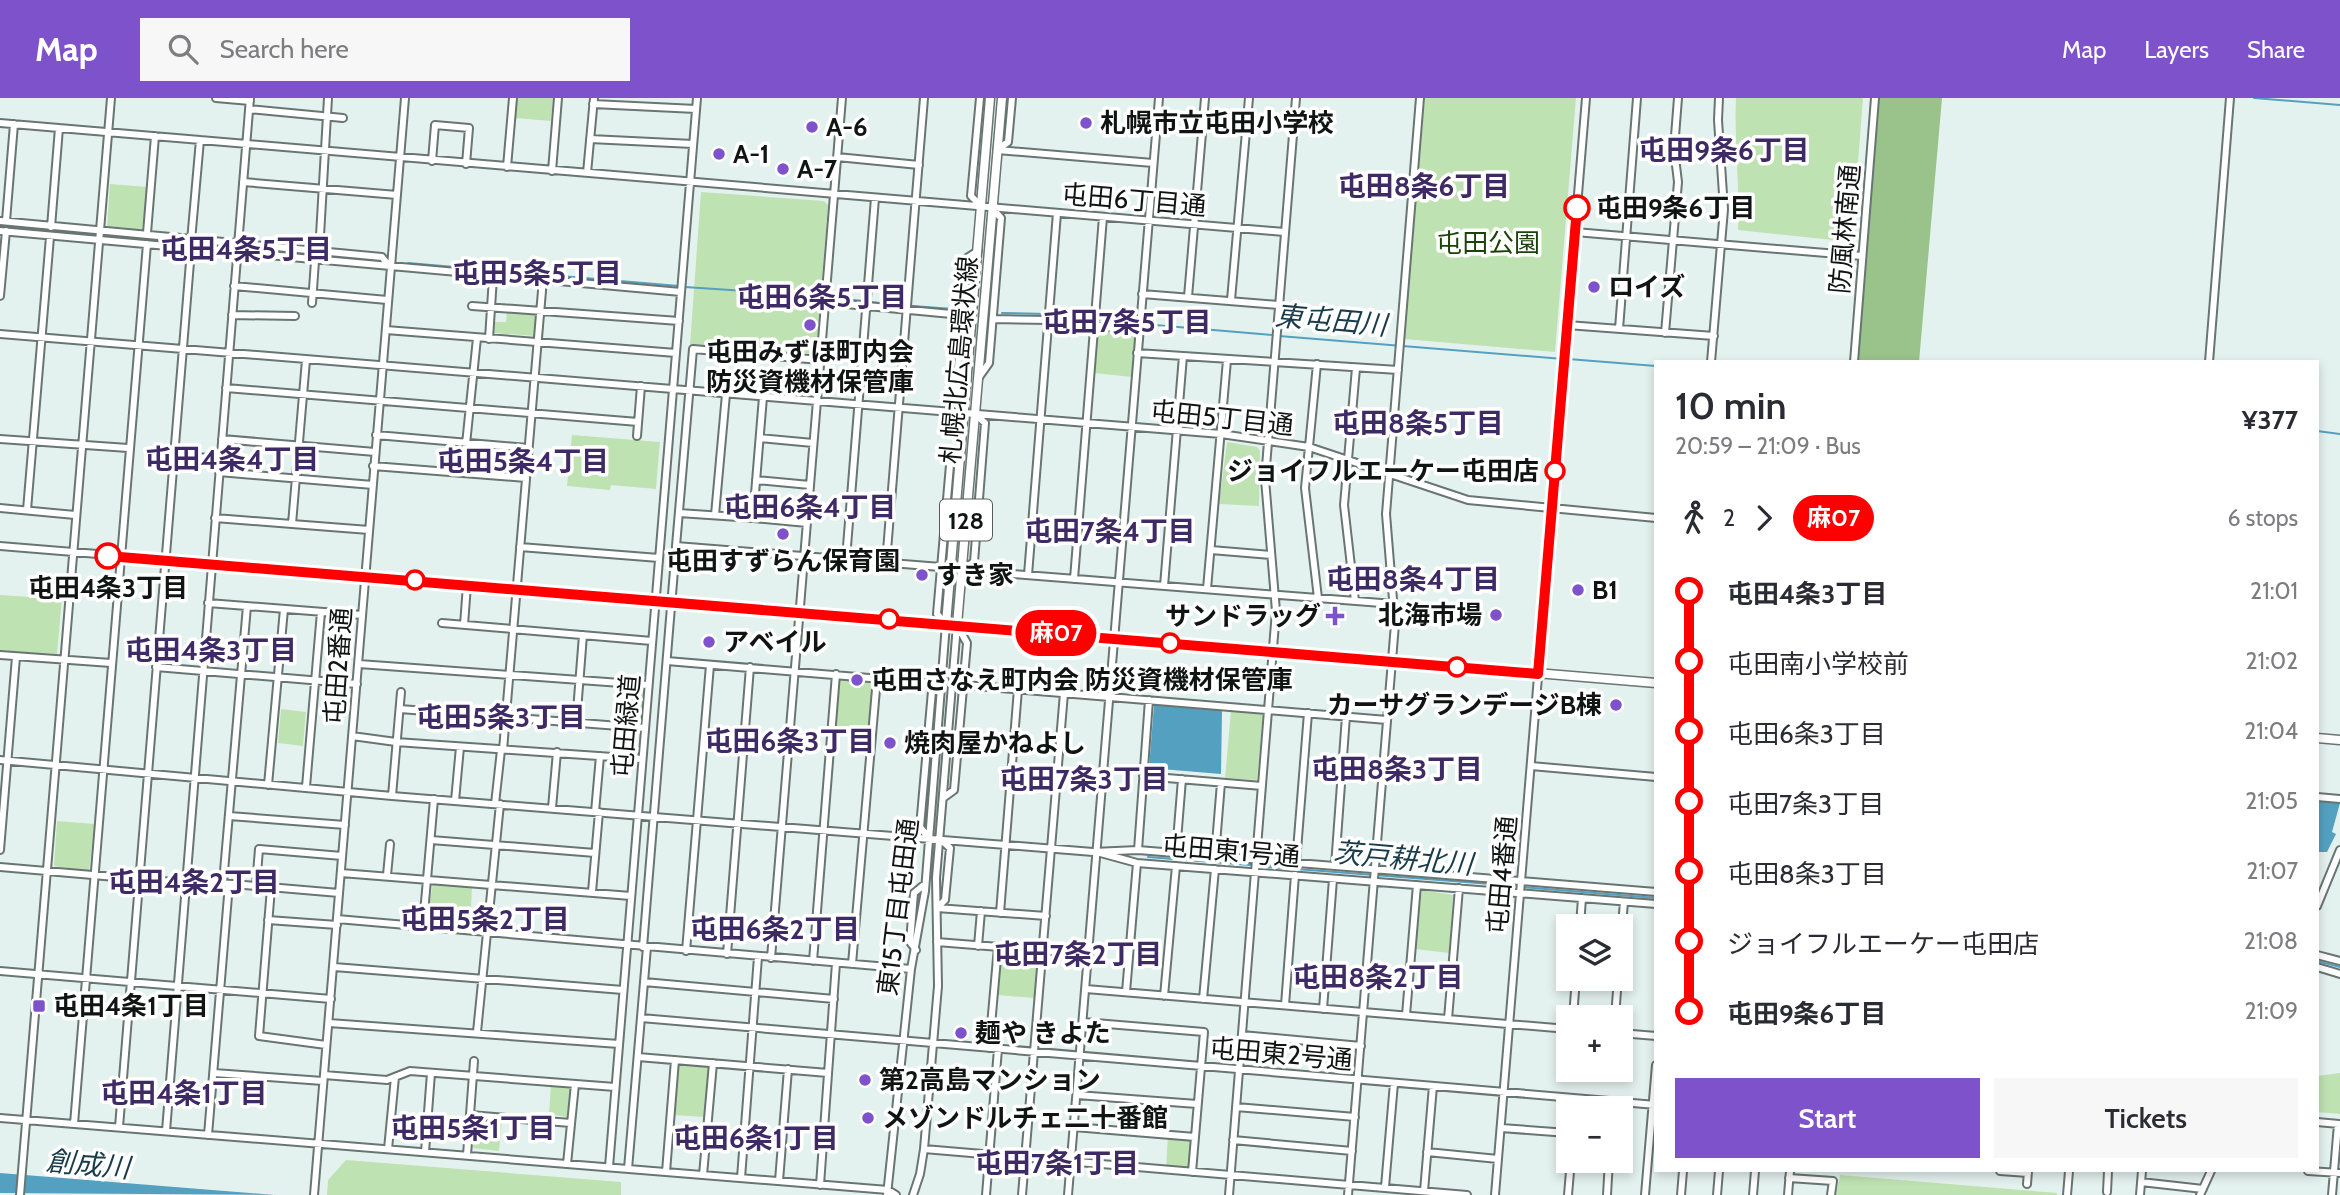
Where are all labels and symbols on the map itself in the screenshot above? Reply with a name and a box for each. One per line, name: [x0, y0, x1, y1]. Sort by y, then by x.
place label: 札幌市立屯田小学校: [1100, 107, 1334, 139]
place label: A-6: [826, 111, 868, 143]
marker: 札幌市立屯田小学校: [1078, 115, 1094, 131]
marker: A-6: [804, 119, 820, 135]
district label: 屯田9条6丁目: [1638, 133, 1810, 167]
place label: A-1: [733, 138, 769, 170]
marker: A-1: [711, 146, 727, 162]
place label: A-7: [797, 153, 838, 185]
marker: A-7: [775, 161, 791, 177]
street label: 防風林南通: [1823, 163, 1867, 295]
district label: 屯田8条6丁目: [1338, 169, 1510, 203]
street label: 屯田6丁目通: [1060, 178, 1208, 222]
place label: 屯田9条6丁目: [1596, 192, 1755, 224]
marker: 屯田9条6丁目: [1564, 195, 1590, 221]
park label: 屯田公園: [1436, 227, 1540, 259]
district label: 屯田4条5丁目: [160, 232, 332, 266]
street label: 札幌北広島環状線: [934, 255, 984, 465]
district label: 屯田5条5丁目: [452, 256, 622, 290]
place label: ロイズ: [1608, 271, 1685, 303]
marker: ロイズ: [1586, 279, 1602, 295]
district label: 屯田6条5丁目: [737, 280, 907, 314]
water label: 東屯田川: [1274, 298, 1391, 342]
district label: 屯田7条5丁目: [1042, 305, 1212, 339]
marker: 屯田みずほ町内会 防災資機材保管庫: [802, 317, 818, 333]
place label: 屯田みずほ町内会 防災資機材保管庫: [706, 336, 914, 398]
street label: 屯田5丁目通: [1149, 395, 1295, 441]
district label: 屯田8条5丁目: [1332, 406, 1504, 440]
district label: 屯田4条4丁目: [145, 442, 319, 476]
district label: 屯田5条4丁目: [437, 444, 609, 478]
place label: ジョイフルエーケー屯田店: [1227, 455, 1539, 487]
marker: ジョイフルエーケー屯田店: [1545, 461, 1565, 481]
district label: 屯田6条4丁目: [723, 490, 897, 524]
road number: 128: [940, 500, 992, 540]
district label: 屯田7条4丁目: [1024, 514, 1196, 548]
marker: 屯田すずらん保育園: [775, 526, 791, 542]
marker: 屯田4条3丁目: [95, 543, 121, 569]
place label: 屯田すずらん保育園: [666, 545, 900, 577]
place label: すき家: [936, 559, 1014, 591]
district label: 屯田8条4丁目: [1326, 562, 1500, 596]
marker: すき家: [914, 567, 930, 583]
unlabelled marker: [405, 570, 425, 590]
place label: 屯田4条3丁目: [28, 572, 188, 604]
place label: B1: [1592, 574, 1618, 606]
marker: B1: [1570, 582, 1586, 598]
place label: 北海市場: [1378, 599, 1482, 631]
place label: サンドラッグ: [1165, 600, 1321, 632]
street label: 屯田2番通: [318, 606, 358, 726]
marker: 北海市場: [1488, 607, 1504, 623]
marker: サンドラッグ: [1327, 608, 1343, 624]
unlabelled marker: [879, 609, 899, 629]
line badge: 麻07: [1016, 610, 1096, 656]
place label: アベイル: [723, 626, 826, 658]
district label: 屯田4条3丁目: [125, 633, 297, 667]
unlabelled marker: [1160, 633, 1180, 653]
marker: アベイル: [701, 634, 717, 650]
unlabelled marker: [1447, 657, 1467, 677]
place label: 屯田さなえ町内会 防災資機材保管庫: [871, 664, 1293, 696]
marker: 屯田さなえ町内会 防災資機材保管庫: [849, 672, 865, 688]
street label: 屯田緑道: [606, 673, 646, 779]
place label: カーサグランデージB棟: [1327, 689, 1602, 721]
marker: カーサグランデージB棟: [1608, 697, 1624, 713]
district label: 屯田5条3丁目: [416, 700, 586, 734]
district label: 屯田6条3丁目: [705, 724, 875, 758]
place label: 焼肉屋かねよし: [904, 727, 1086, 759]
marker: 焼肉屋かねよし: [882, 735, 898, 751]
district label: 屯田8条3丁目: [1311, 752, 1483, 786]
district label: 屯田7条3丁目: [999, 762, 1169, 796]
street label: 屯田4番通: [1481, 814, 1523, 936]
street label: 東15丁目屯田通: [871, 816, 925, 998]
street label: 屯田東1号通: [1161, 829, 1301, 873]
water label: 茨戸耕北川: [1332, 835, 1477, 881]
district label: 屯田4条2丁目: [108, 865, 280, 899]
district label: 屯田5条2丁目: [400, 902, 570, 936]
district label: 屯田6条2丁目: [690, 912, 860, 946]
district label: 屯田7条2丁目: [993, 937, 1163, 971]
district label: 屯田8条2丁目: [1292, 960, 1464, 994]
place label: 屯田4条1丁目: [53, 990, 209, 1022]
marker: 屯田4条1丁目: [31, 998, 47, 1014]
place label: 麺や きよた: [975, 1017, 1111, 1049]
marker: 麺や きよた: [953, 1025, 969, 1041]
street label: 屯田東2号通: [1208, 1032, 1354, 1076]
place label: 第2高島マンション: [879, 1064, 1101, 1096]
marker: 第2高島マンション: [857, 1072, 873, 1088]
district label: 屯田4条1丁目: [100, 1076, 268, 1110]
place label: メゾンドルチェ二十番館: [882, 1102, 1168, 1134]
marker: メゾンドルチェ二十番館: [860, 1110, 876, 1126]
district label: 屯田5条1丁目: [390, 1111, 556, 1145]
district label: 屯田6条1丁目: [673, 1121, 839, 1155]
water label: 創成川: [45, 1143, 134, 1185]
district label: 屯田7条1丁目: [975, 1146, 1139, 1180]

